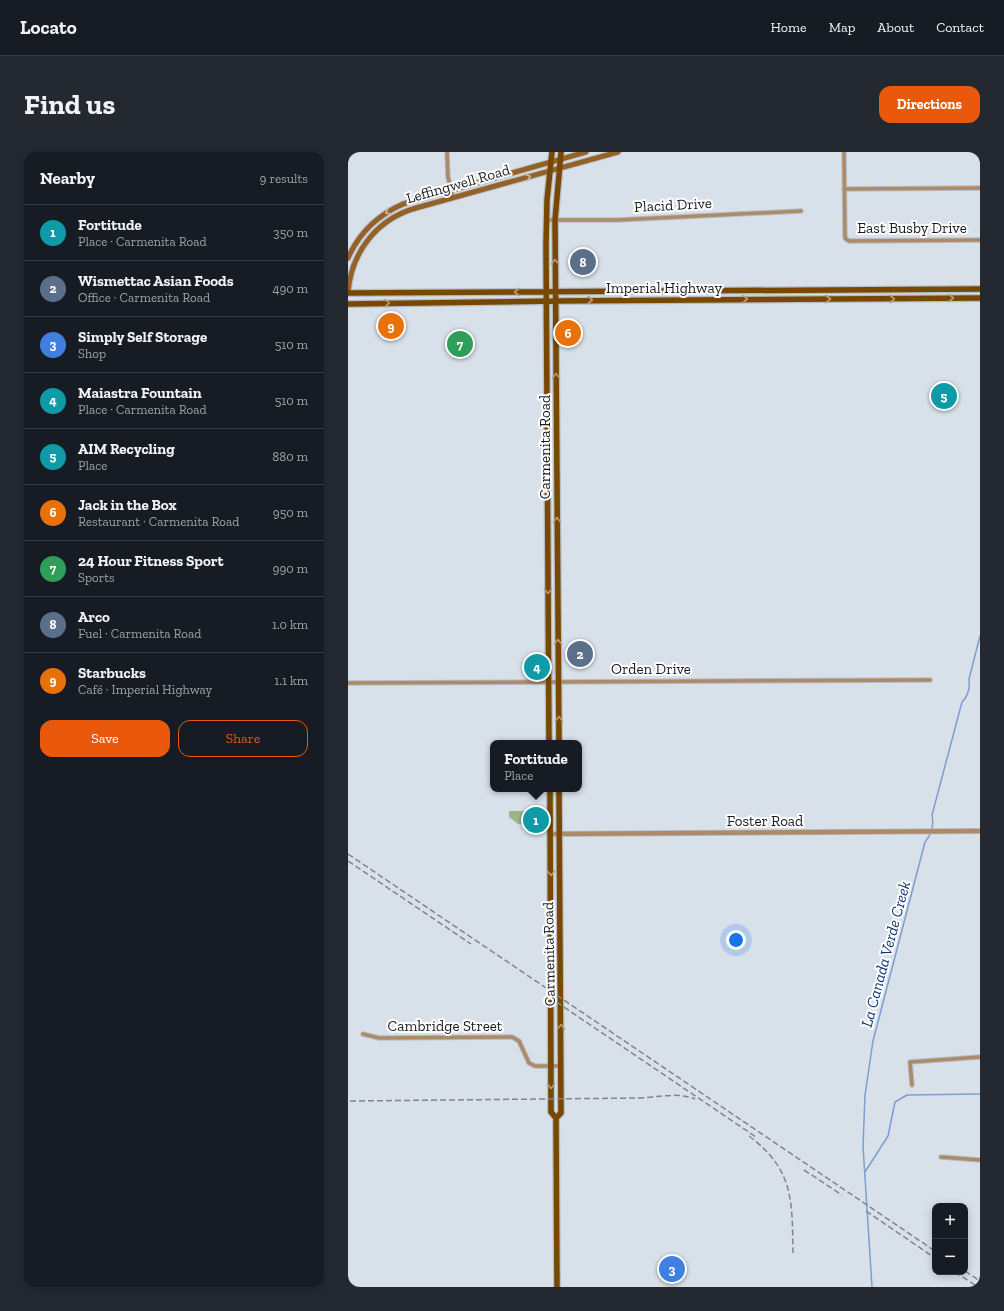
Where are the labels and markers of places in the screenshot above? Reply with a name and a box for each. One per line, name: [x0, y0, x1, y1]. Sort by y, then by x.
pin: 8: [570, 247, 596, 277]
pin: 9: [378, 311, 404, 341]
pin: 6: [555, 318, 581, 348]
pin: 7: [447, 329, 473, 359]
pin: 5: [931, 381, 957, 411]
pin: 2: [567, 639, 593, 669]
pin: 4: [524, 652, 550, 682]
pin: 1: [523, 805, 549, 835]
pin: 3: [659, 1254, 685, 1284]

